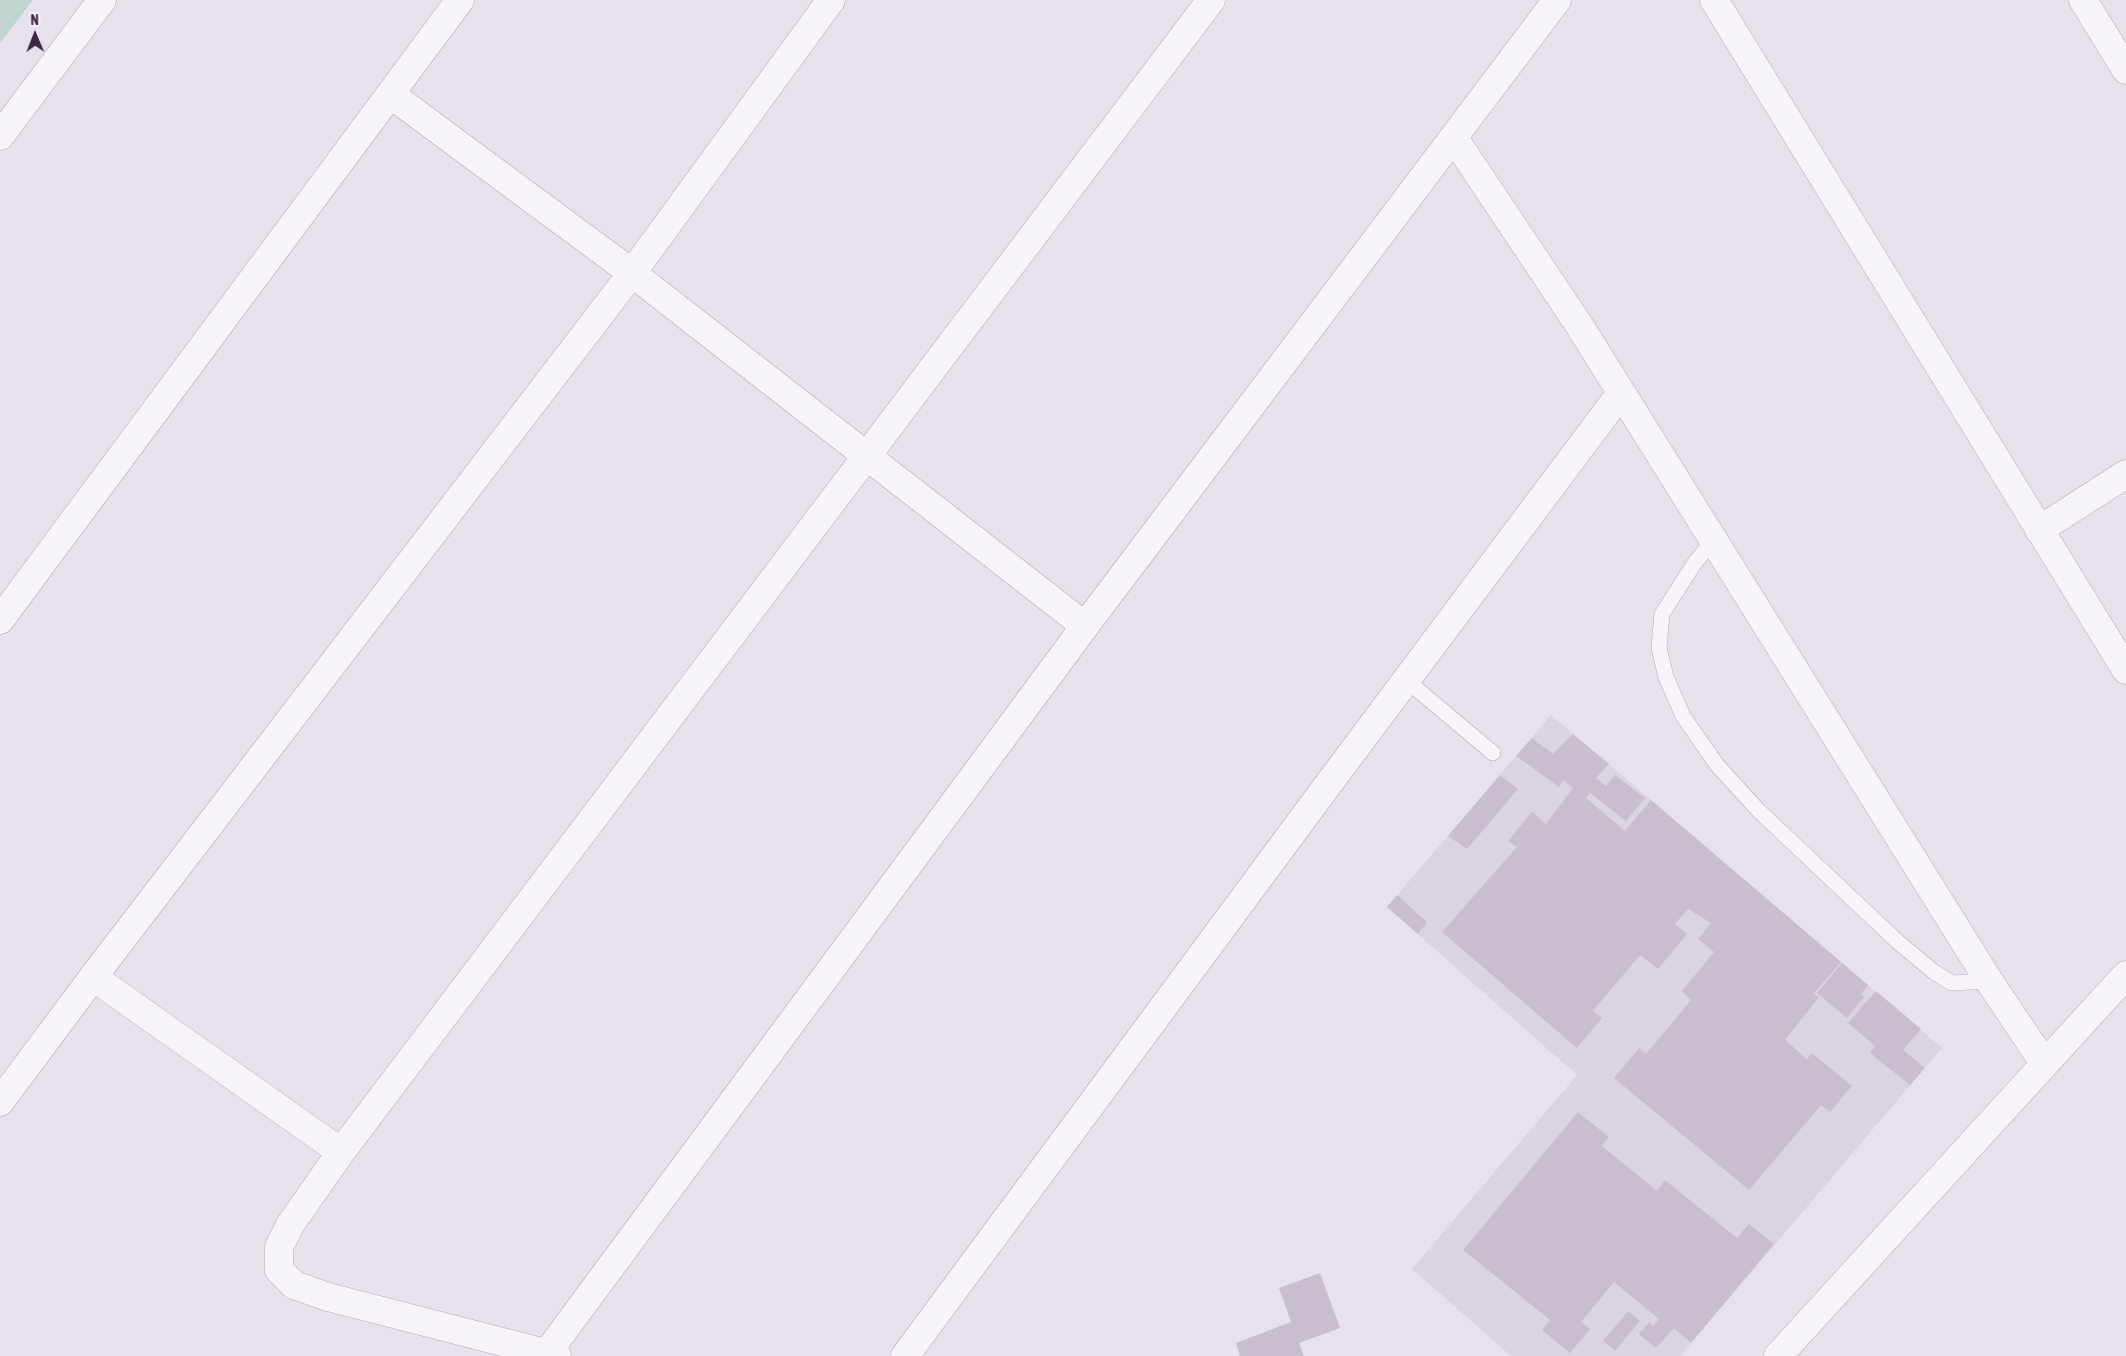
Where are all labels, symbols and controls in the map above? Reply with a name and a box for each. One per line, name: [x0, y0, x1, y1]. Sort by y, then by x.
north arrow: [10, 10, 60, 60]
text: N: [30, 12, 39, 28]

